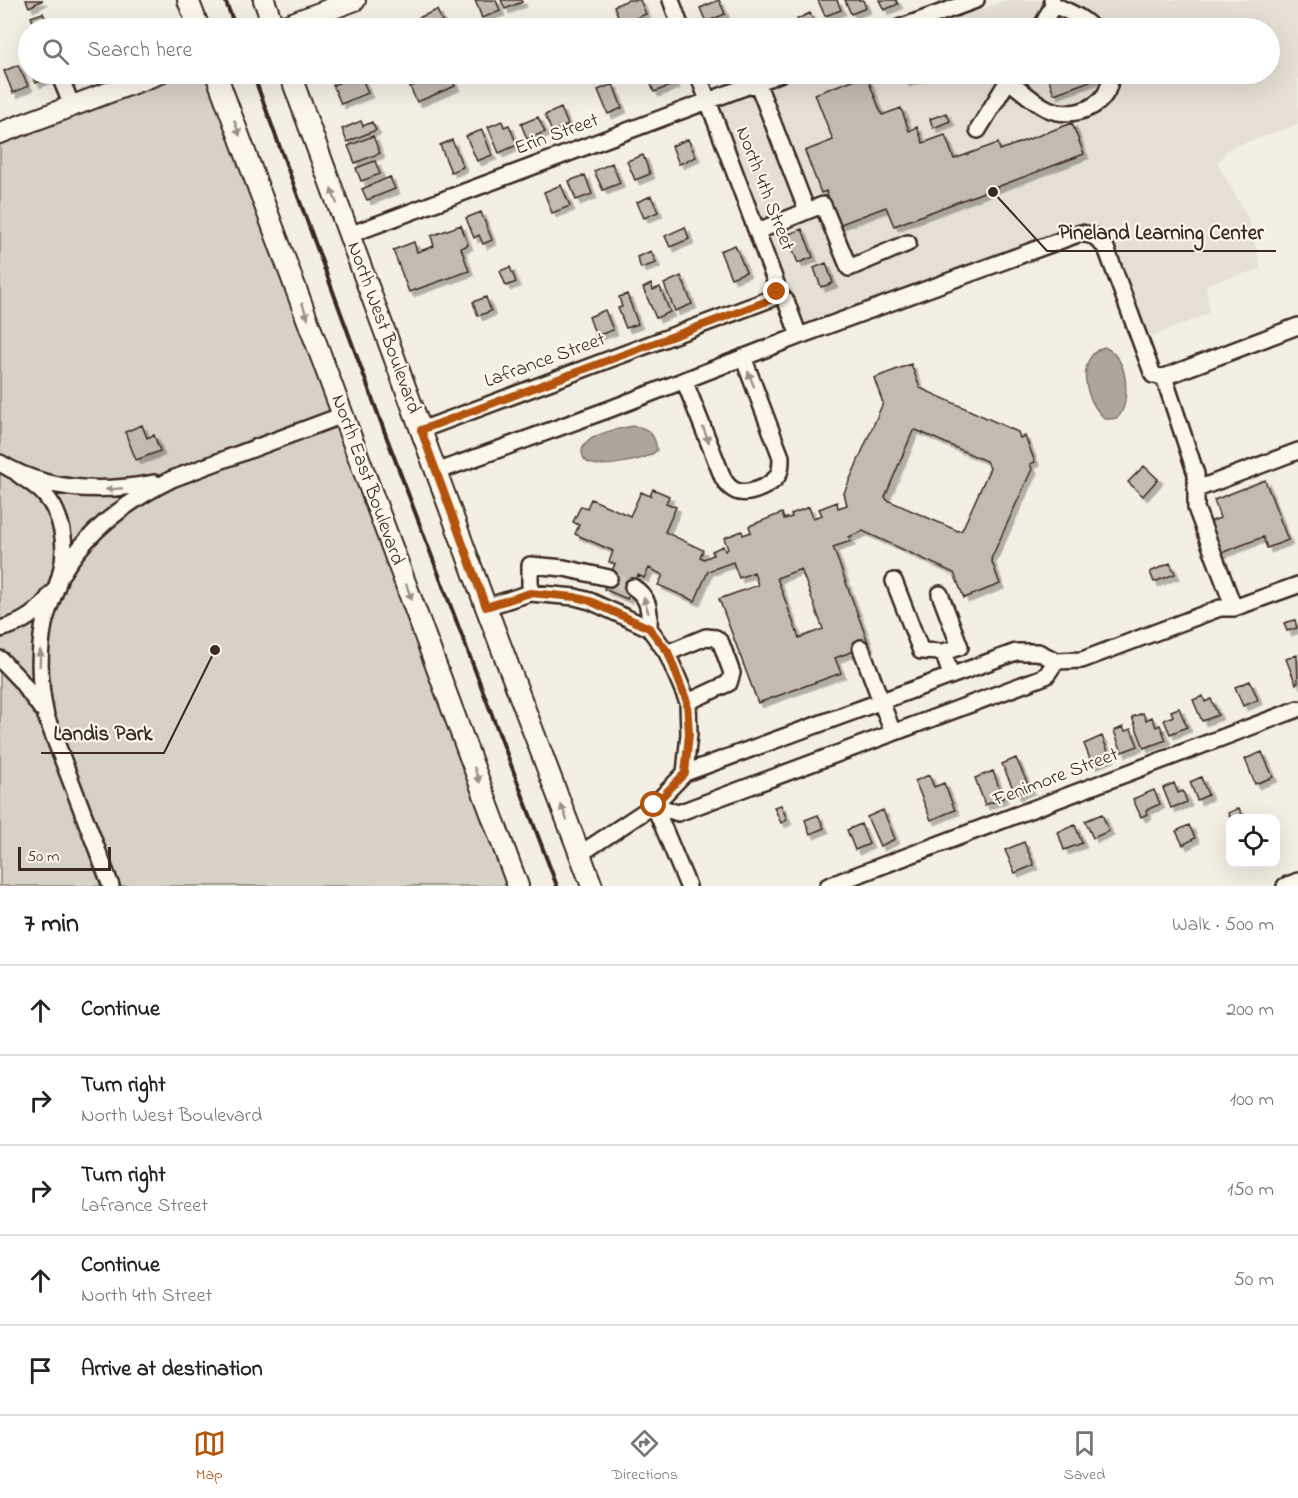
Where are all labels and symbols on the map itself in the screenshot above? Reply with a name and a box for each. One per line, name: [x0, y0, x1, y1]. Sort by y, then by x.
street label: Erin Street: [511, 106, 603, 164]
one-way arrow: [232, 119, 242, 137]
street label: North 4th Street: [727, 123, 801, 256]
one-way arrow: [329, 187, 338, 205]
callout: Pineland Learning Center: [1047, 212, 1276, 251]
text: Pineland Learning Center: [1058, 219, 1264, 251]
street label: North West Boulevard: [338, 238, 428, 418]
route end: [763, 278, 789, 304]
one-way arrow: [300, 302, 310, 320]
street label: Lafrance Street: [480, 326, 610, 396]
one-way arrow: [746, 370, 755, 388]
street label: North East Boulevard: [323, 391, 411, 569]
one-way arrow: [701, 426, 711, 444]
one-way arrow: [105, 484, 124, 493]
one-way arrow: [405, 583, 415, 601]
one-way arrow: [641, 596, 650, 614]
one-way arrow: [36, 648, 45, 667]
callout: Landis Park: [41, 714, 164, 753]
text: Landis Park: [54, 720, 153, 750]
street label: Fenimore Street: [988, 741, 1123, 816]
one-way arrow: [473, 766, 483, 784]
route start: [640, 791, 666, 817]
one-way arrow: [558, 803, 568, 821]
scale bar: [18, 844, 111, 872]

